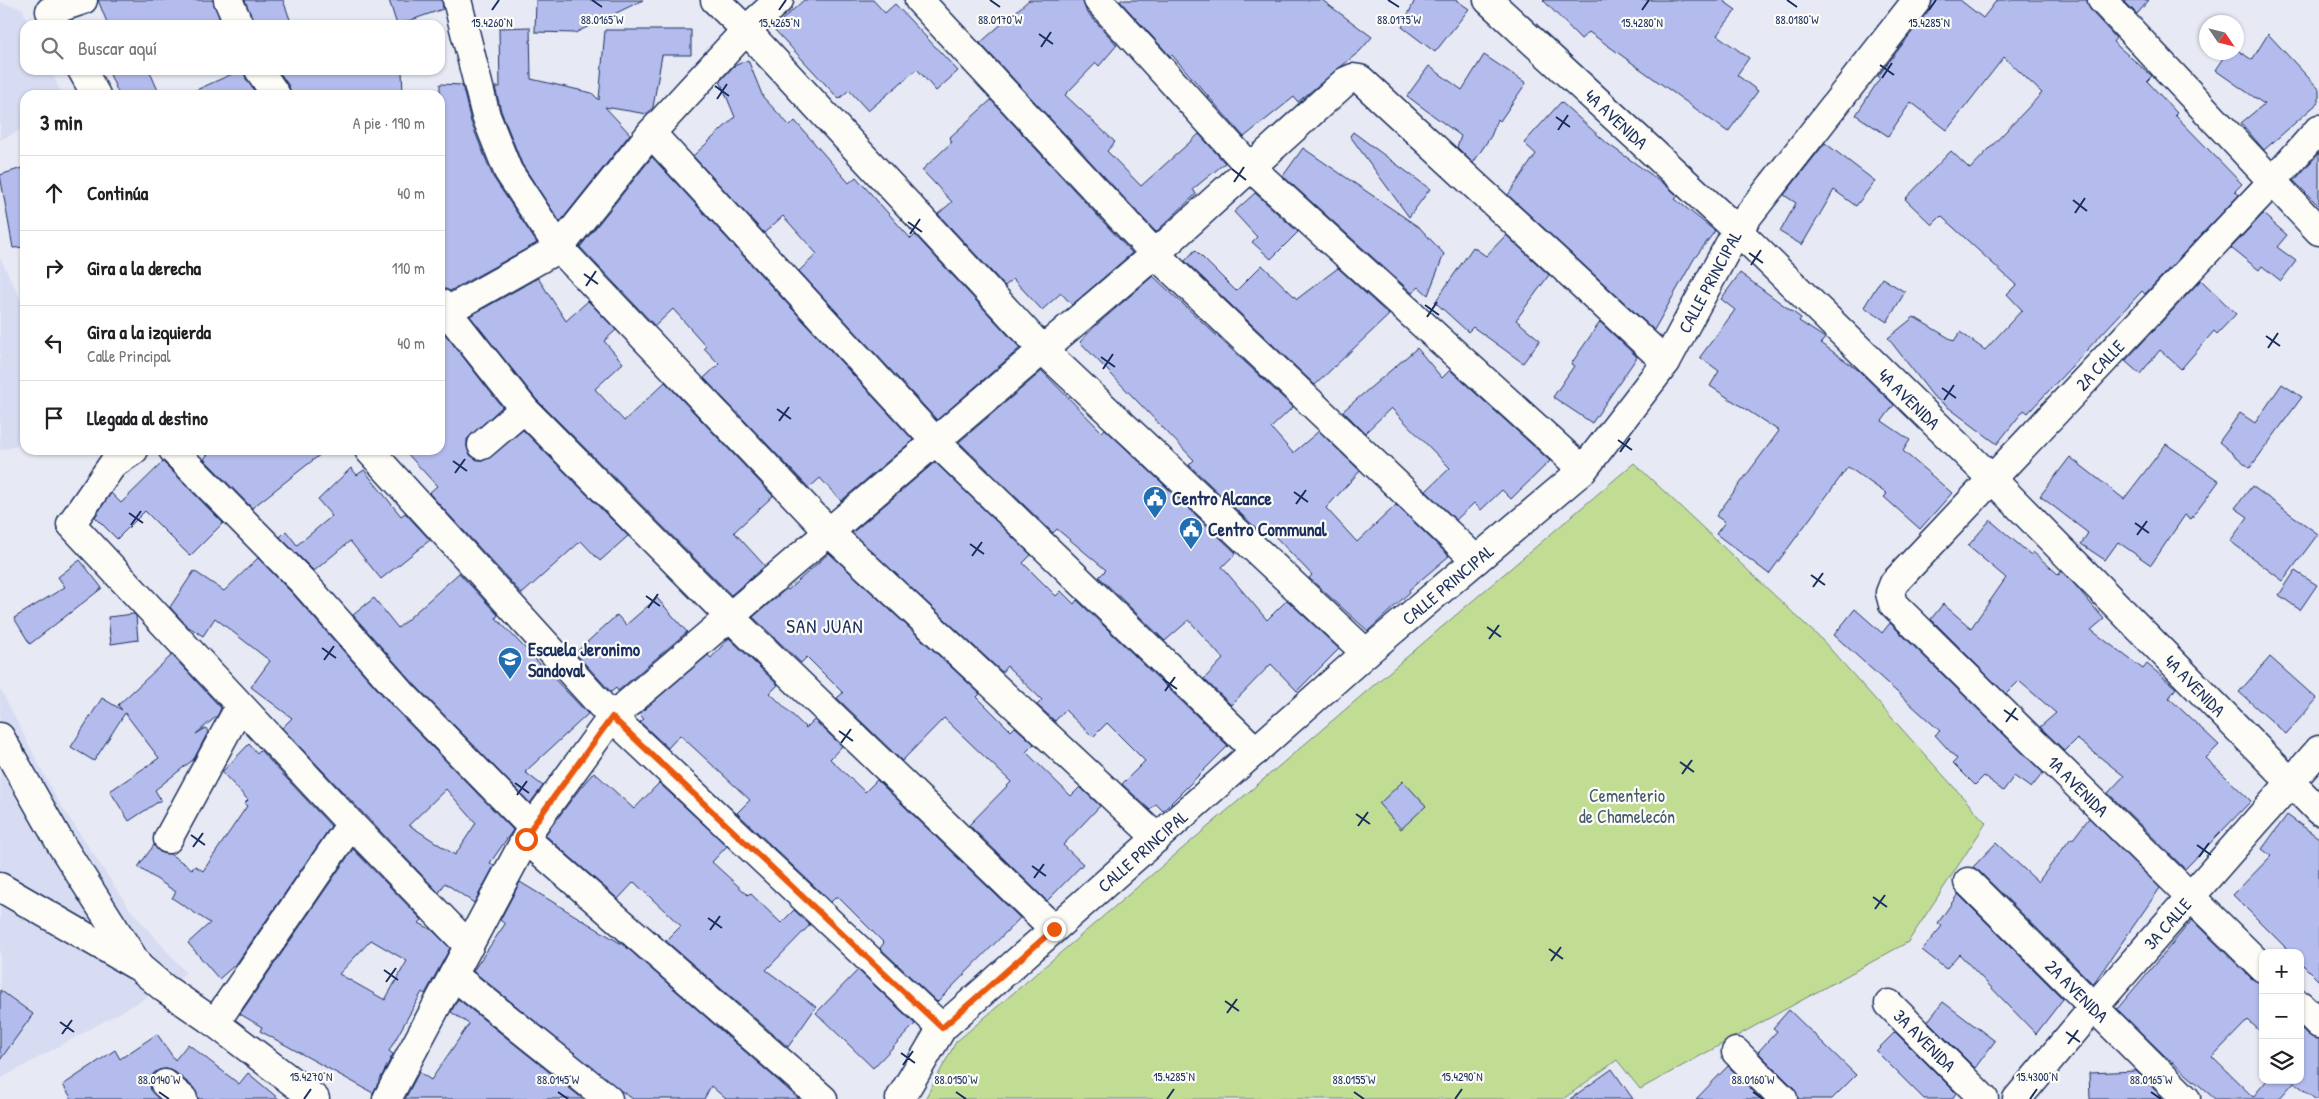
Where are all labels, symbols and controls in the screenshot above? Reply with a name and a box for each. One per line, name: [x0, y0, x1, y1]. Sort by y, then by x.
text: 88.0165°W: [581, 11, 624, 28]
text: 88.0170°W: [978, 11, 1023, 28]
text: 88.0175°W: [1377, 11, 1422, 28]
text: 88.0180°W: [1775, 11, 1819, 28]
text: 15.4260°N: [471, 14, 513, 31]
text: 15.4265°N: [758, 14, 800, 31]
text: 15.4280°N: [1621, 14, 1663, 31]
text: 15.4285°N: [1908, 14, 1950, 31]
north arrow: [2199, 15, 2244, 60]
search box: [20, 20, 445, 75]
icon: search: [38, 34, 66, 62]
text: Buscar aquí: [78, 35, 157, 61]
street label: 4A AVENIDA: [1580, 83, 1654, 154]
text: 3 min: [40, 108, 83, 137]
text: A pie · 190 m: [353, 112, 425, 134]
icon: ahead: [40, 179, 68, 207]
text: Continúa: [87, 180, 148, 206]
text: 40 m: [397, 182, 425, 204]
street label: CALLE PRINCIPAL: [1671, 226, 1747, 337]
icon: right: [40, 254, 68, 282]
text: Gira a la derecha: [87, 255, 201, 281]
text: 110 m: [392, 257, 425, 279]
text: Gira a la izquierda: [87, 319, 211, 345]
icon: left: [40, 329, 68, 357]
text: 40 m: [397, 332, 425, 354]
street label: 2A CALLE: [2069, 334, 2130, 396]
text: Calle Principal: [87, 345, 171, 367]
street label: 4A AVENIDA: [1873, 362, 1946, 435]
icon: arrive: [40, 404, 68, 432]
text: Llegada al destino: [87, 405, 208, 431]
public building icon: Centro Alcance: [1142, 485, 1168, 519]
place label: Centro Alcance: [1172, 486, 1272, 511]
public building icon: Centro Communal: [1178, 516, 1204, 550]
place label: Centro Communal: [1208, 517, 1328, 542]
street label: CALLE PRINCIPAL: [1396, 538, 1499, 630]
district label: SAN JUAN: [786, 613, 864, 639]
place label: Escuela Jeronimo Sandoval: [528, 637, 641, 683]
school or university icon: Escuela Jeronimo Sandoval: [497, 646, 523, 680]
street label: 4A AVENIDA: [2159, 649, 2232, 722]
street label: 1A AVENIDA: [2042, 750, 2114, 822]
park label: Cementerio de Chamelecón: [1579, 783, 1675, 829]
street label: CALLE PRINCIPAL: [1092, 804, 1193, 898]
route start: [515, 828, 538, 851]
street label: 3A CALLE: [2138, 892, 2197, 955]
route end: [1043, 918, 1066, 941]
map controls: [2259, 949, 2304, 1084]
button: +: [2259, 949, 2304, 994]
street label: 2A AVENIDA: [2040, 954, 2114, 1028]
button: −: [2259, 994, 2304, 1039]
street label: 3A AVENIDA: [1888, 1003, 1962, 1077]
button: layers: [2259, 1039, 2304, 1084]
text: 15.4270°N: [290, 1068, 332, 1085]
text: 15.4285°N: [1153, 1068, 1195, 1085]
text: 15.4290°N: [1441, 1068, 1483, 1085]
text: 15.4300°N: [2016, 1068, 2058, 1085]
text: 88.0140°W: [138, 1071, 181, 1088]
text: 88.0145°W: [537, 1071, 580, 1088]
text: 88.0150°W: [934, 1071, 978, 1088]
text: 88.0155°W: [1332, 1071, 1376, 1088]
text: 88.0160°W: [1731, 1071, 1775, 1088]
text: 88.0165°W: [2130, 1071, 2173, 1088]

